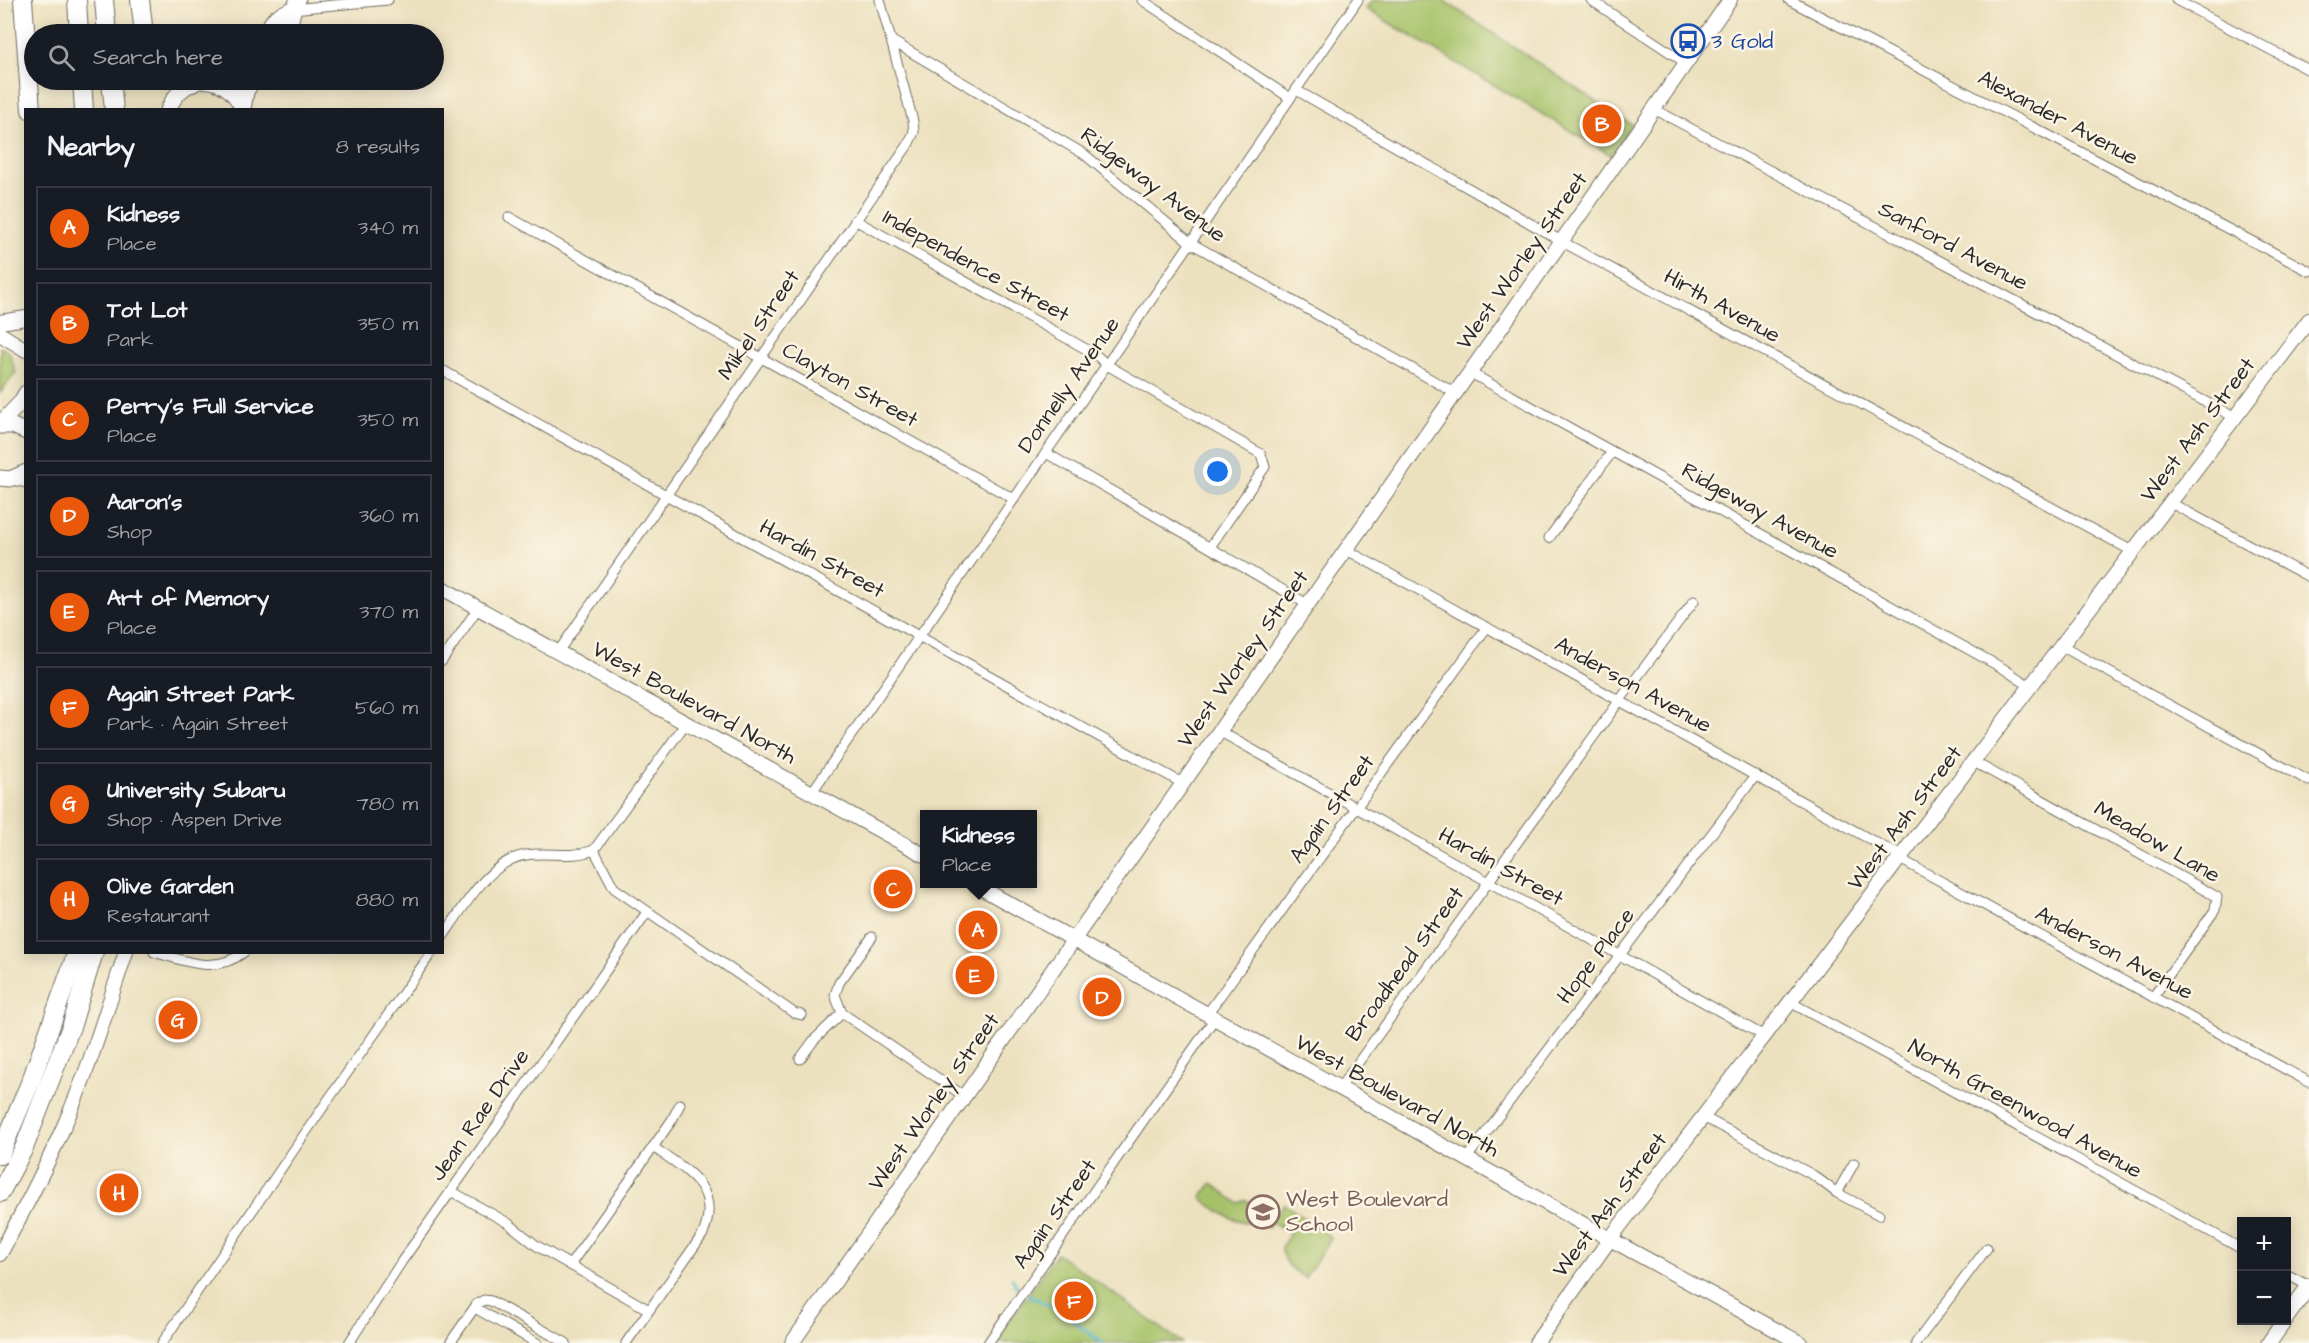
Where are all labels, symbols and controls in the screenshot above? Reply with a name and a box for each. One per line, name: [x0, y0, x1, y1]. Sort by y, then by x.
bus stop icon: 3 Gold: [1670, 23, 1706, 59]
search box: [24, 24, 444, 90]
place label: 3 Gold: [1711, 26, 1773, 57]
icon: search: [45, 41, 78, 74]
text: Search here: [93, 42, 223, 73]
street label: Alexander Avenue: [1972, 63, 2144, 173]
pin: B: [1582, 102, 1622, 146]
street label: Ridgeway Avenue: [1073, 120, 1232, 251]
text: Nearby: [48, 129, 135, 165]
text: 8 results: [336, 133, 420, 161]
street label: West Worley Street: [1449, 166, 1596, 357]
street label: Sanford Avenue: [1873, 193, 2033, 299]
text: Kidness: [107, 199, 180, 230]
street label: Independence Street: [877, 202, 1075, 330]
text: A: [63, 214, 76, 242]
text: 340 m: [358, 214, 418, 242]
text: Place: [107, 230, 157, 258]
street label: Hirth Avenue: [1658, 261, 1786, 351]
street label: Mikel Street: [711, 264, 807, 386]
text: Tot Lot: [107, 295, 187, 326]
text: B: [62, 310, 77, 338]
text: 350 m: [357, 310, 418, 338]
street label: Donnelly Avenue: [1010, 311, 1128, 460]
text: Park: [107, 326, 153, 354]
street label: Clayton Street: [776, 335, 924, 436]
street label: West Ash Street: [2133, 351, 2263, 509]
text: Perry's Full Service: [107, 391, 314, 422]
text: C: [62, 406, 77, 434]
text: 350 m: [357, 406, 418, 434]
text: Place: [107, 422, 157, 450]
street label: Ridgeway Avenue: [1676, 455, 1844, 568]
your location: [1203, 457, 1232, 486]
text: Aaron's: [107, 487, 182, 518]
text: D: [63, 502, 76, 530]
text: 360 m: [359, 502, 418, 530]
street label: Hardin Street: [754, 512, 890, 606]
text: Shop: [107, 518, 152, 546]
street label: West Worley Street: [1170, 564, 1317, 755]
text: Art of Memory: [107, 583, 269, 614]
text: E: [64, 598, 75, 626]
text: 370 m: [359, 598, 418, 626]
text: Place: [107, 614, 157, 642]
street label: Anderson Avenue: [1549, 629, 1717, 741]
street label: West Boulevard North: [586, 634, 802, 772]
text: Again Street Park: [107, 679, 294, 710]
text: F: [63, 694, 76, 722]
text: 560 m: [355, 694, 418, 722]
text: Park · Again Street: [107, 710, 288, 738]
street label: West Ash Street: [1840, 739, 1970, 897]
street label: Again Street: [1282, 748, 1383, 870]
text: University Subaru: [107, 775, 285, 806]
text: G: [63, 790, 76, 818]
text: 780 m: [357, 790, 418, 818]
street label: Meadow Lane: [2088, 793, 2226, 891]
text: Shop · Aspen Drive: [107, 806, 282, 834]
popup: [920, 810, 1037, 888]
text: Kidness: [942, 820, 1015, 851]
street label: Hardin Street: [1433, 820, 1569, 914]
text: Place: [942, 851, 992, 879]
pin: C: [874, 866, 912, 912]
text: Olive Garden: [107, 871, 233, 902]
street label: Broadhead Street: [1338, 880, 1472, 1048]
text: H: [63, 886, 76, 914]
text: 880 m: [356, 886, 418, 914]
street label: Anderson Avenue: [2029, 898, 2199, 1008]
street label: Hope Place: [1550, 901, 1642, 1011]
text: Restaurant: [107, 902, 210, 930]
pin: A: [958, 908, 998, 952]
pin: E: [956, 952, 994, 998]
pin: D: [1082, 974, 1122, 1020]
pin: G: [158, 998, 198, 1042]
street label: West Worley Street: [861, 1007, 1008, 1198]
street label: West Boulevard North: [1289, 1027, 1505, 1165]
street label: North Greenwood Avenue: [1902, 1032, 2148, 1186]
street label: Jean Rae Drive: [423, 1042, 537, 1187]
street label: West Ash Street: [1545, 1126, 1675, 1284]
street label: Again Street: [1006, 1153, 1105, 1276]
pin: H: [100, 1170, 138, 1216]
place label: West Boulevard School: [1286, 1184, 1448, 1240]
school or university icon: West Boulevard School: [1245, 1194, 1281, 1230]
map controls: [2237, 1217, 2291, 1325]
button: +: [2237, 1217, 2291, 1271]
button: −: [2237, 1271, 2291, 1325]
pin: F: [1054, 1278, 1094, 1324]

